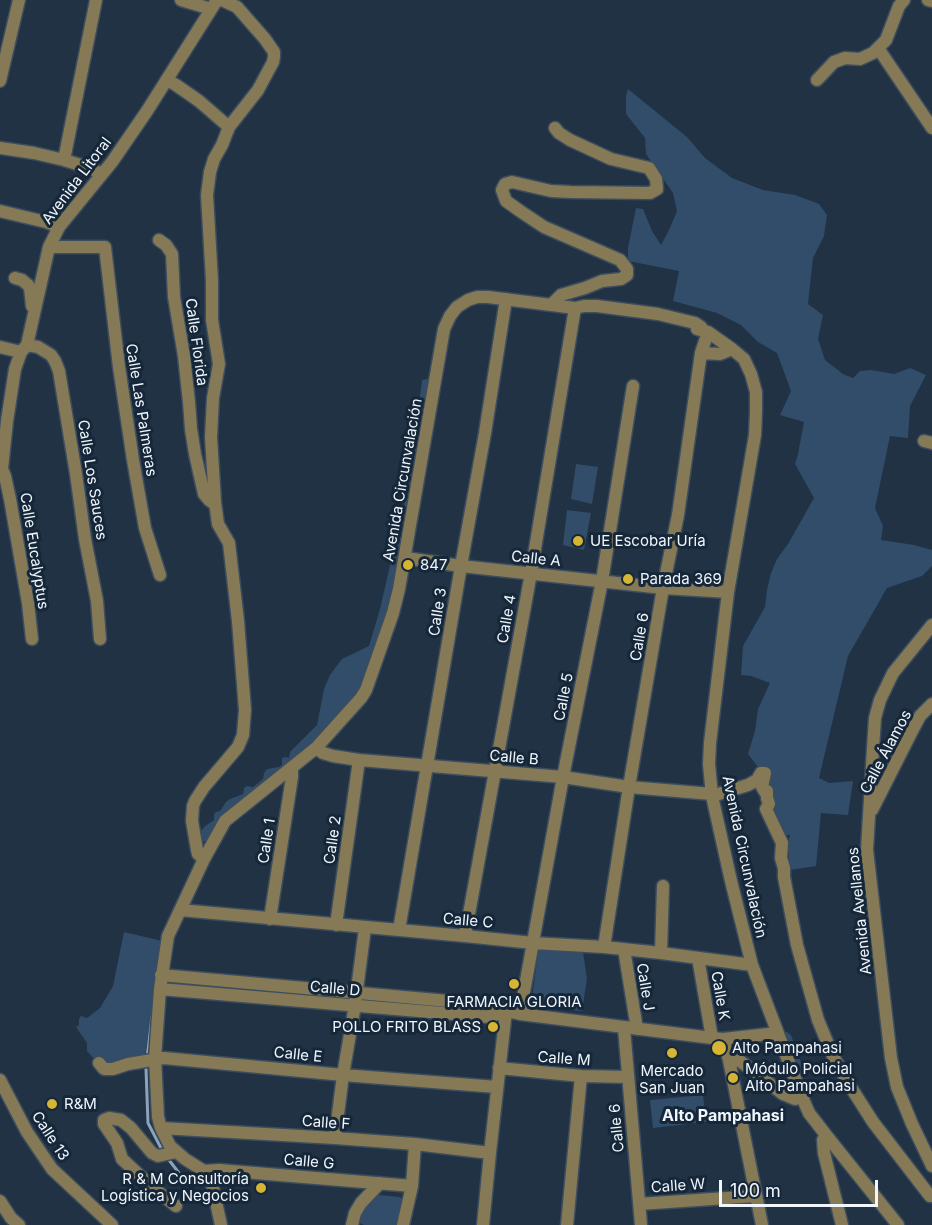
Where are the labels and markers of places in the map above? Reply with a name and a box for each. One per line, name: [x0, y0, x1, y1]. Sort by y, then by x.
place label: UE Escobar Uría: [590, 532, 706, 550]
marker: UE Escobar Uría: [571, 534, 585, 548]
place label: 847: [420, 556, 447, 574]
marker: 847: [401, 558, 415, 572]
place label: Parada 369: [640, 570, 722, 588]
marker: Parada 369: [621, 572, 635, 586]
marker: FARMACIA GLORIA: [507, 977, 521, 991]
place label: FARMACIA GLORIA: [446, 993, 582, 1011]
place label: POLLO FRITO BLASS: [332, 1018, 481, 1036]
marker: POLLO FRITO BLASS: [486, 1020, 500, 1034]
marker: Alto Pampahasi: [710, 1039, 728, 1057]
place label: Alto Pampahasi: [732, 1039, 842, 1057]
marker: Mercado San Juan: [665, 1046, 679, 1060]
place label: Módulo Policial Alto Pampahasi: [745, 1060, 855, 1095]
place label: Mercado San Juan: [639, 1062, 705, 1097]
marker: Módulo Policial Alto Pampahasi: [726, 1071, 740, 1085]
place label: R&M: [64, 1095, 97, 1113]
marker: R&M: [45, 1097, 59, 1111]
place label: R & M Consultoría Logística y Negocios: [101, 1170, 249, 1205]
marker: R & M Consultoría Logística y Negocios: [254, 1181, 268, 1195]

